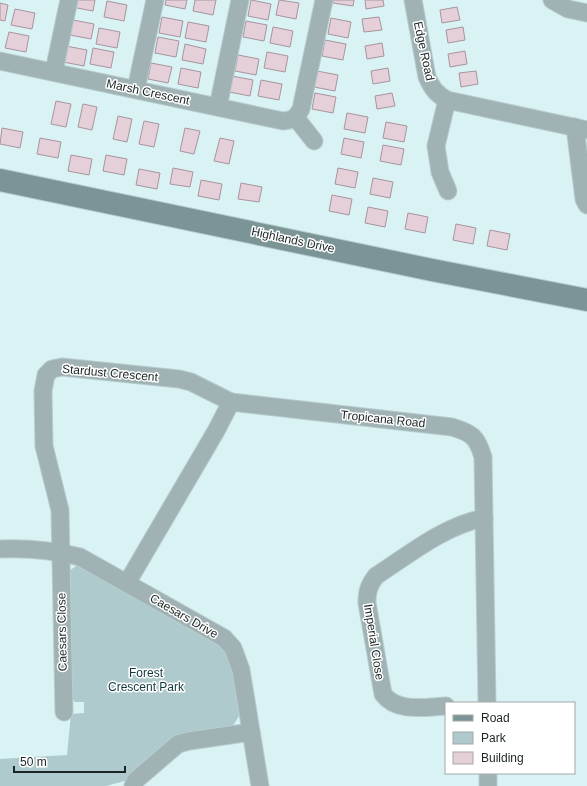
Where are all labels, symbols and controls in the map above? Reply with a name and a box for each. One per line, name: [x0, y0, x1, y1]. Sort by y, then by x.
street label: Edge Road: [411, 20, 437, 82]
street label: Marsh Crescent: [105, 76, 192, 108]
street label: Highlands Drive: [250, 224, 336, 256]
street label: Stardust Crescent: [62, 362, 159, 384]
street label: Tropicana Road: [340, 408, 426, 430]
street label: Caesars Drive: [148, 591, 221, 641]
street label: Caesars Close: [54, 592, 70, 671]
street label: Imperial Close: [361, 603, 387, 681]
park label: Forest Crescent Park: [108, 666, 185, 694]
legend: [445, 702, 575, 774]
text: Road: [481, 711, 510, 725]
text: Park: [481, 731, 507, 745]
scale bar: [14, 748, 125, 774]
text: Building: [481, 751, 524, 765]
text: 50 m: [20, 755, 47, 769]

